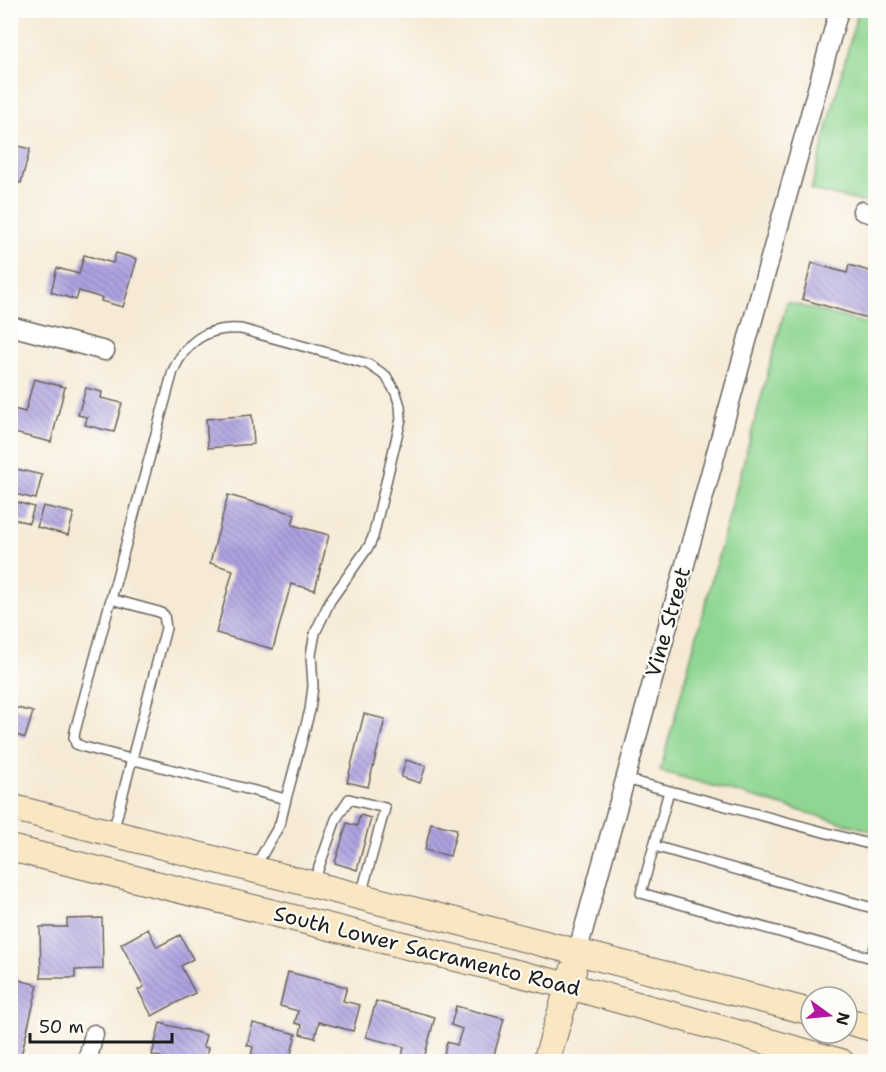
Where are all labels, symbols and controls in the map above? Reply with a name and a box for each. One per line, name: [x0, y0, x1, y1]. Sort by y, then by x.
street label: Vine Street: [639, 564, 697, 680]
street label: South Lower Sacramento Road: [271, 899, 583, 1003]
north arrow: [799, 985, 859, 1045]
scale bar: [30, 1006, 172, 1044]
text: N: [831, 1010, 855, 1028]
text: 50 m: [39, 1015, 84, 1039]

